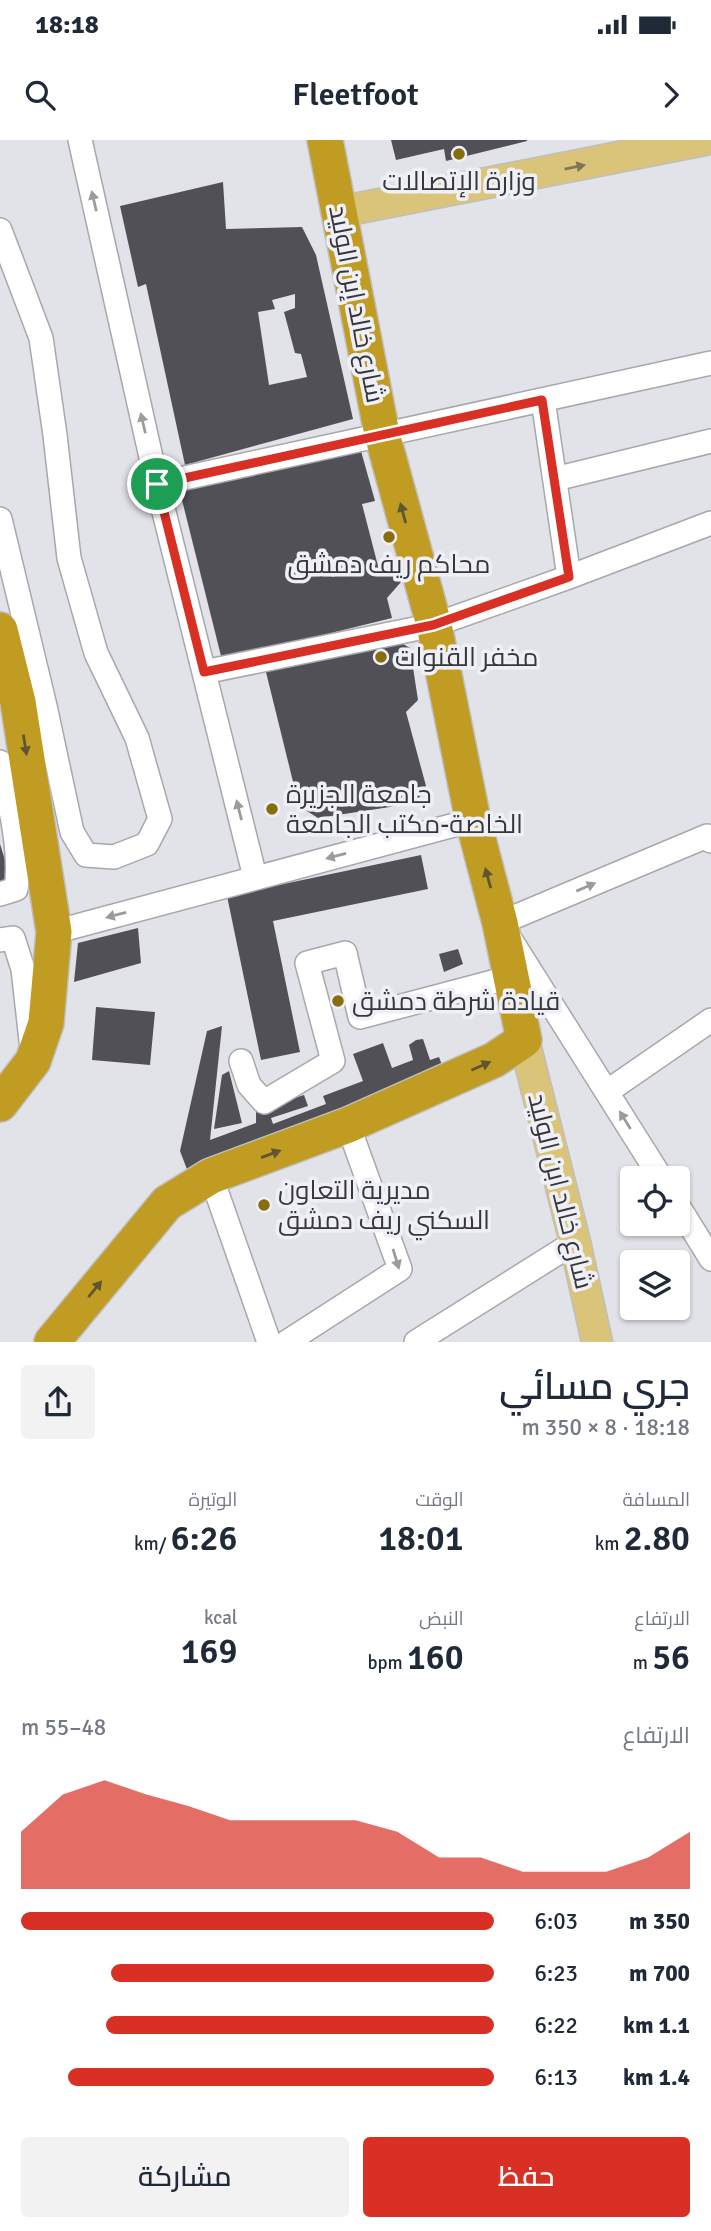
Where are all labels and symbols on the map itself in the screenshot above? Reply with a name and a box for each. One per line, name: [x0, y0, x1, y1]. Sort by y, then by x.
marker: وزارة الإتصالات: [451, 146, 467, 162]
one-way arrow: [564, 161, 586, 172]
place label: وزارة الإتصالات: [382, 166, 536, 198]
one-way arrow: [88, 190, 99, 212]
street label: شارع خالد إبن الوليد: [321, 203, 391, 406]
one-way arrow: [138, 412, 149, 434]
pin: [127, 454, 187, 514]
one-way arrow: [397, 502, 408, 524]
marker: محاكم ريف دمشق: [381, 529, 397, 545]
place label: محاكم ريف دمشق: [287, 549, 491, 582]
place label: مخفر القنوات: [395, 642, 538, 674]
marker: مخفر القنوات: [373, 649, 389, 665]
one-way arrow: [20, 734, 31, 756]
place label: جامعة الجزيرة الخاصة-مكتب الجامعة: [286, 779, 523, 841]
one-way arrow: [233, 799, 244, 821]
marker: جامعة الجزيرة الخاصة-مكتب الجامعة: [264, 801, 280, 817]
one-way arrow: [325, 851, 347, 862]
one-way arrow: [482, 867, 493, 889]
one-way arrow: [575, 881, 596, 892]
one-way arrow: [105, 910, 127, 921]
place label: قيادة شرطة دمشق: [352, 986, 560, 1018]
marker: قيادة شرطة دمشق: [330, 993, 346, 1009]
one-way arrow: [470, 1060, 491, 1071]
street label: شارع خالد ابن الوليد: [520, 1090, 600, 1292]
one-way arrow: [619, 1110, 632, 1129]
one-way arrow: [260, 1148, 281, 1159]
place label: مديرية التعاون السكني ريف دمشق: [278, 1175, 490, 1241]
marker: مديرية التعاون السكني ريف دمشق: [256, 1197, 272, 1213]
one-way arrow: [391, 1248, 401, 1269]
one-way arrow: [88, 1281, 103, 1299]

